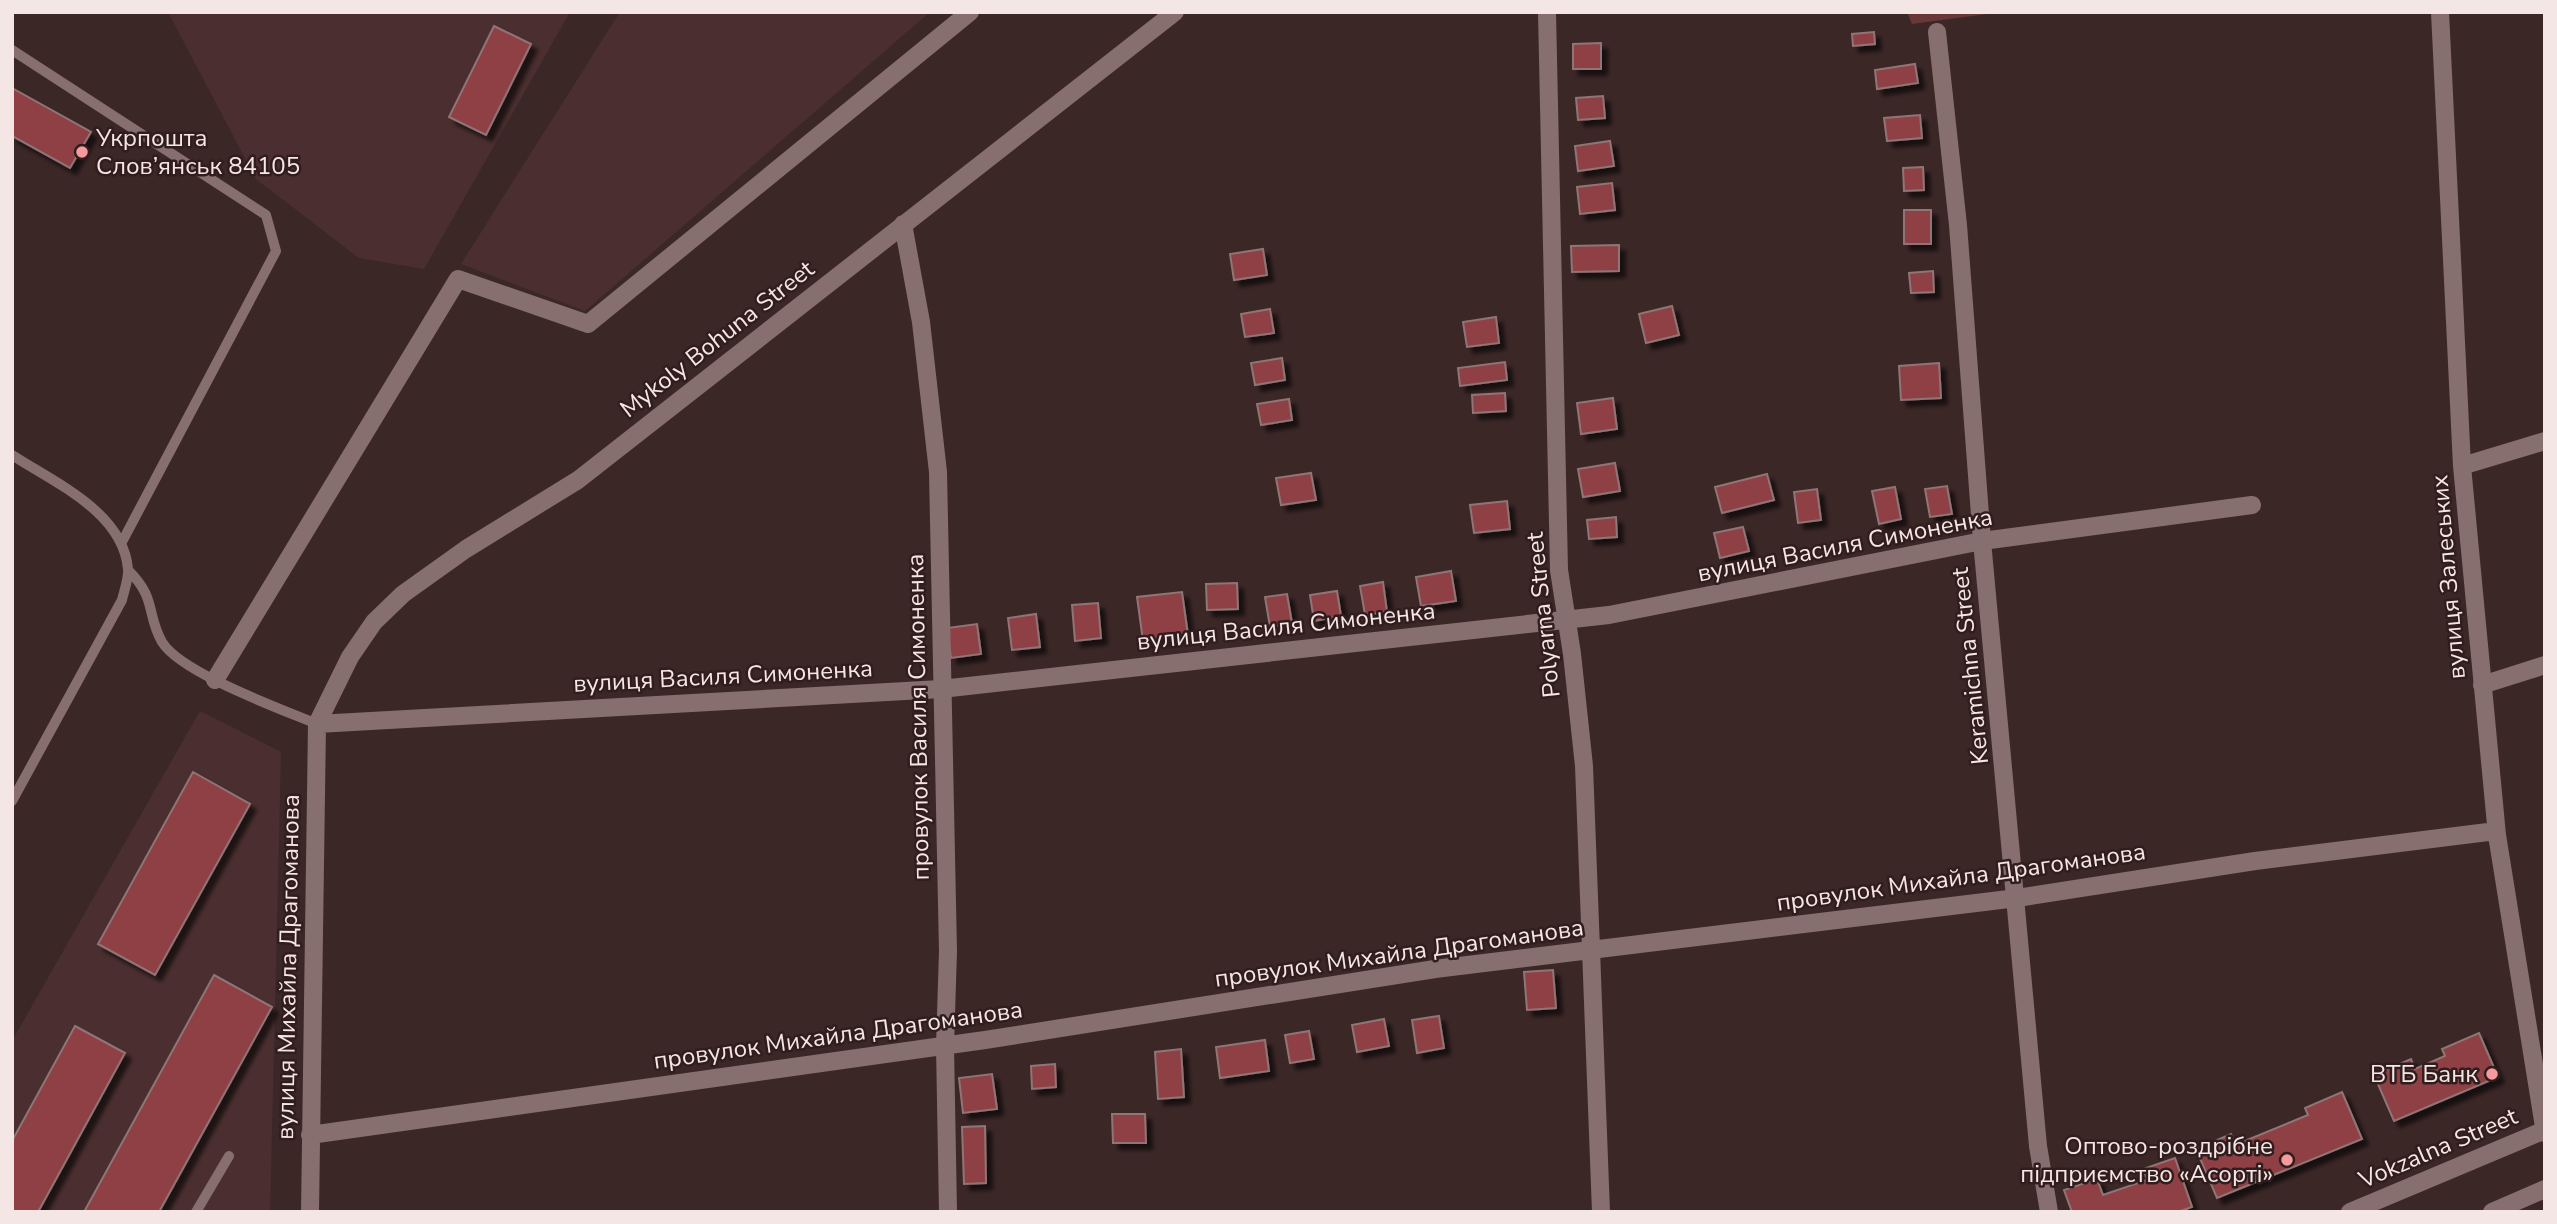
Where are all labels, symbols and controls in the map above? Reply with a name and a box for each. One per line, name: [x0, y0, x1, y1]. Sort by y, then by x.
place label: Укрпошта Слов’янськ 84105: [95, 122, 300, 182]
marker: Укрпошта Слов’янськ 84105: [74, 144, 90, 160]
street label: Mykoly Bohuna Street: [613, 253, 821, 425]
street label: вулиця Залеських: [2423, 473, 2473, 681]
street label: вулиця Василя Симоненка: [1695, 501, 1995, 589]
street label: Polyarna Street: [1518, 530, 1568, 699]
street label: провулок Василя Симоненка: [899, 553, 937, 881]
street label: Keramichna Street: [1944, 566, 1996, 766]
street label: вулиця Василя Симоненка: [1135, 594, 1437, 658]
street label: вулиця Василя Симоненка: [572, 652, 874, 700]
street label: вулиця Михайла Драгоманова: [269, 794, 307, 1140]
street label: провулок Михайла Драгоманова: [1774, 835, 2148, 919]
street label: провулок Михайла Драгоманова: [1212, 911, 1586, 995]
street label: провулок Михайла Драгоманова: [651, 993, 1025, 1077]
place label: ВТБ Банк: [2370, 1058, 2478, 1090]
marker: ВТБ Банк: [2484, 1066, 2500, 1082]
street label: Vokzalna Street: [2353, 1100, 2523, 1196]
place label: Оптово-роздрібне підприємство «Асортi»: [2020, 1130, 2273, 1190]
marker: Оптово-роздрібне підприємство «Асортi»: [2279, 1152, 2295, 1168]

